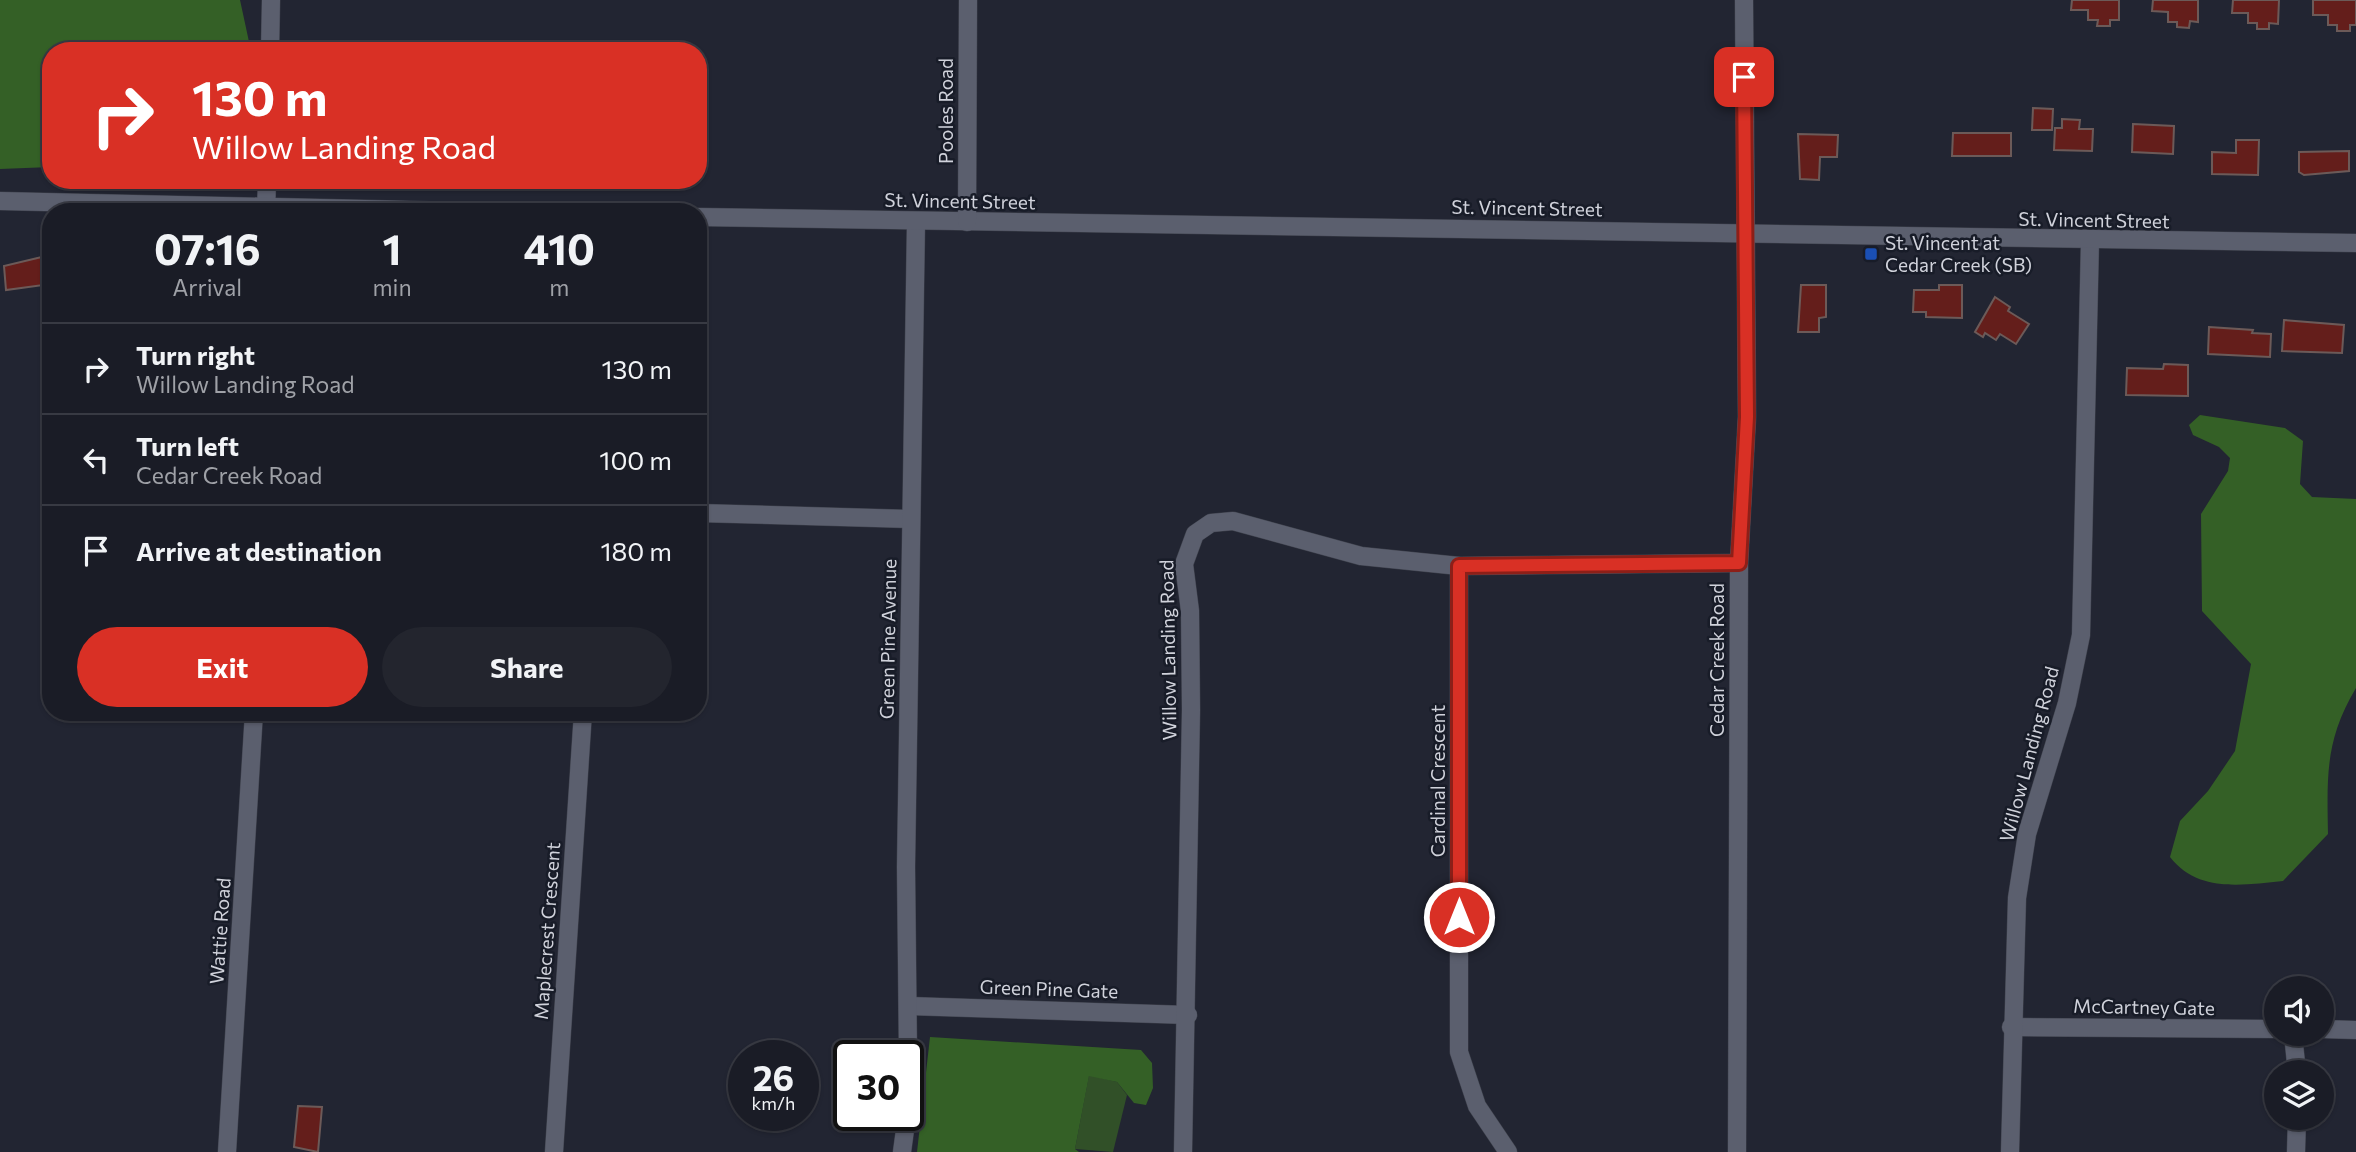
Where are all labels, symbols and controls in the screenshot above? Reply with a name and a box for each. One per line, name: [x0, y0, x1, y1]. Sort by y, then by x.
pin: [1714, 47, 1774, 107]
street label: Pooles Road: [934, 58, 957, 164]
icon: arrive: [1725, 58, 1763, 96]
text: 130 m: [192, 66, 327, 126]
icon: right: [77, 70, 168, 161]
text: Willow Landing Road: [192, 126, 496, 166]
street label: St. Vincent Street: [884, 188, 1036, 213]
street label: St. Vincent Street: [1451, 195, 1603, 220]
street label: St. Vincent Street: [2018, 207, 2170, 232]
text: 07:16: [154, 222, 261, 274]
text: 1: [383, 222, 402, 274]
text: 410: [524, 222, 595, 274]
place label: St. Vincent at Cedar Creek (SB): [1885, 231, 2032, 276]
marker: St. Vincent at Cedar Creek (SB): [1863, 246, 1879, 262]
text: Arrival: [172, 273, 242, 301]
text: min: [373, 273, 412, 301]
text: m: [549, 273, 569, 301]
text: Turn right: [136, 339, 255, 370]
icon: right: [77, 350, 115, 388]
text: 130 m: [601, 353, 672, 384]
text: Willow Landing Road: [136, 370, 355, 398]
text: Turn left: [136, 430, 239, 461]
icon: left: [77, 441, 115, 479]
text: 100 m: [599, 444, 672, 475]
text: Cedar Creek Road: [136, 461, 322, 489]
icon: arrive: [77, 532, 115, 570]
text: Arrive at destination: [136, 535, 382, 566]
text: 180 m: [600, 535, 672, 566]
street label: Green Pine Avenue: [875, 559, 900, 719]
street label: Willow Landing Road: [1154, 560, 1181, 740]
street label: Cedar Creek Road: [1705, 583, 1728, 737]
button: Exit: [77, 627, 368, 707]
button: Share: [382, 627, 672, 707]
street label: Willow Landing Road: [1994, 664, 2063, 844]
street label: Cardinal Crescent: [1426, 705, 1449, 857]
street label: Maplecrest Crescent: [529, 841, 564, 1020]
street label: Wattie Road: [204, 877, 235, 985]
position arrow: [1422, 880, 1496, 954]
street label: Green Pine Gate: [979, 975, 1119, 1002]
map controls: [2264, 976, 2334, 1130]
button: sound: [2264, 976, 2334, 1046]
street label: McCartney Gate: [2073, 994, 2215, 1019]
speed limit sign: 30: [833, 1040, 924, 1131]
text: 26: [753, 1055, 794, 1098]
button: layers: [2264, 1060, 2334, 1130]
text: km/h: [752, 1092, 795, 1114]

